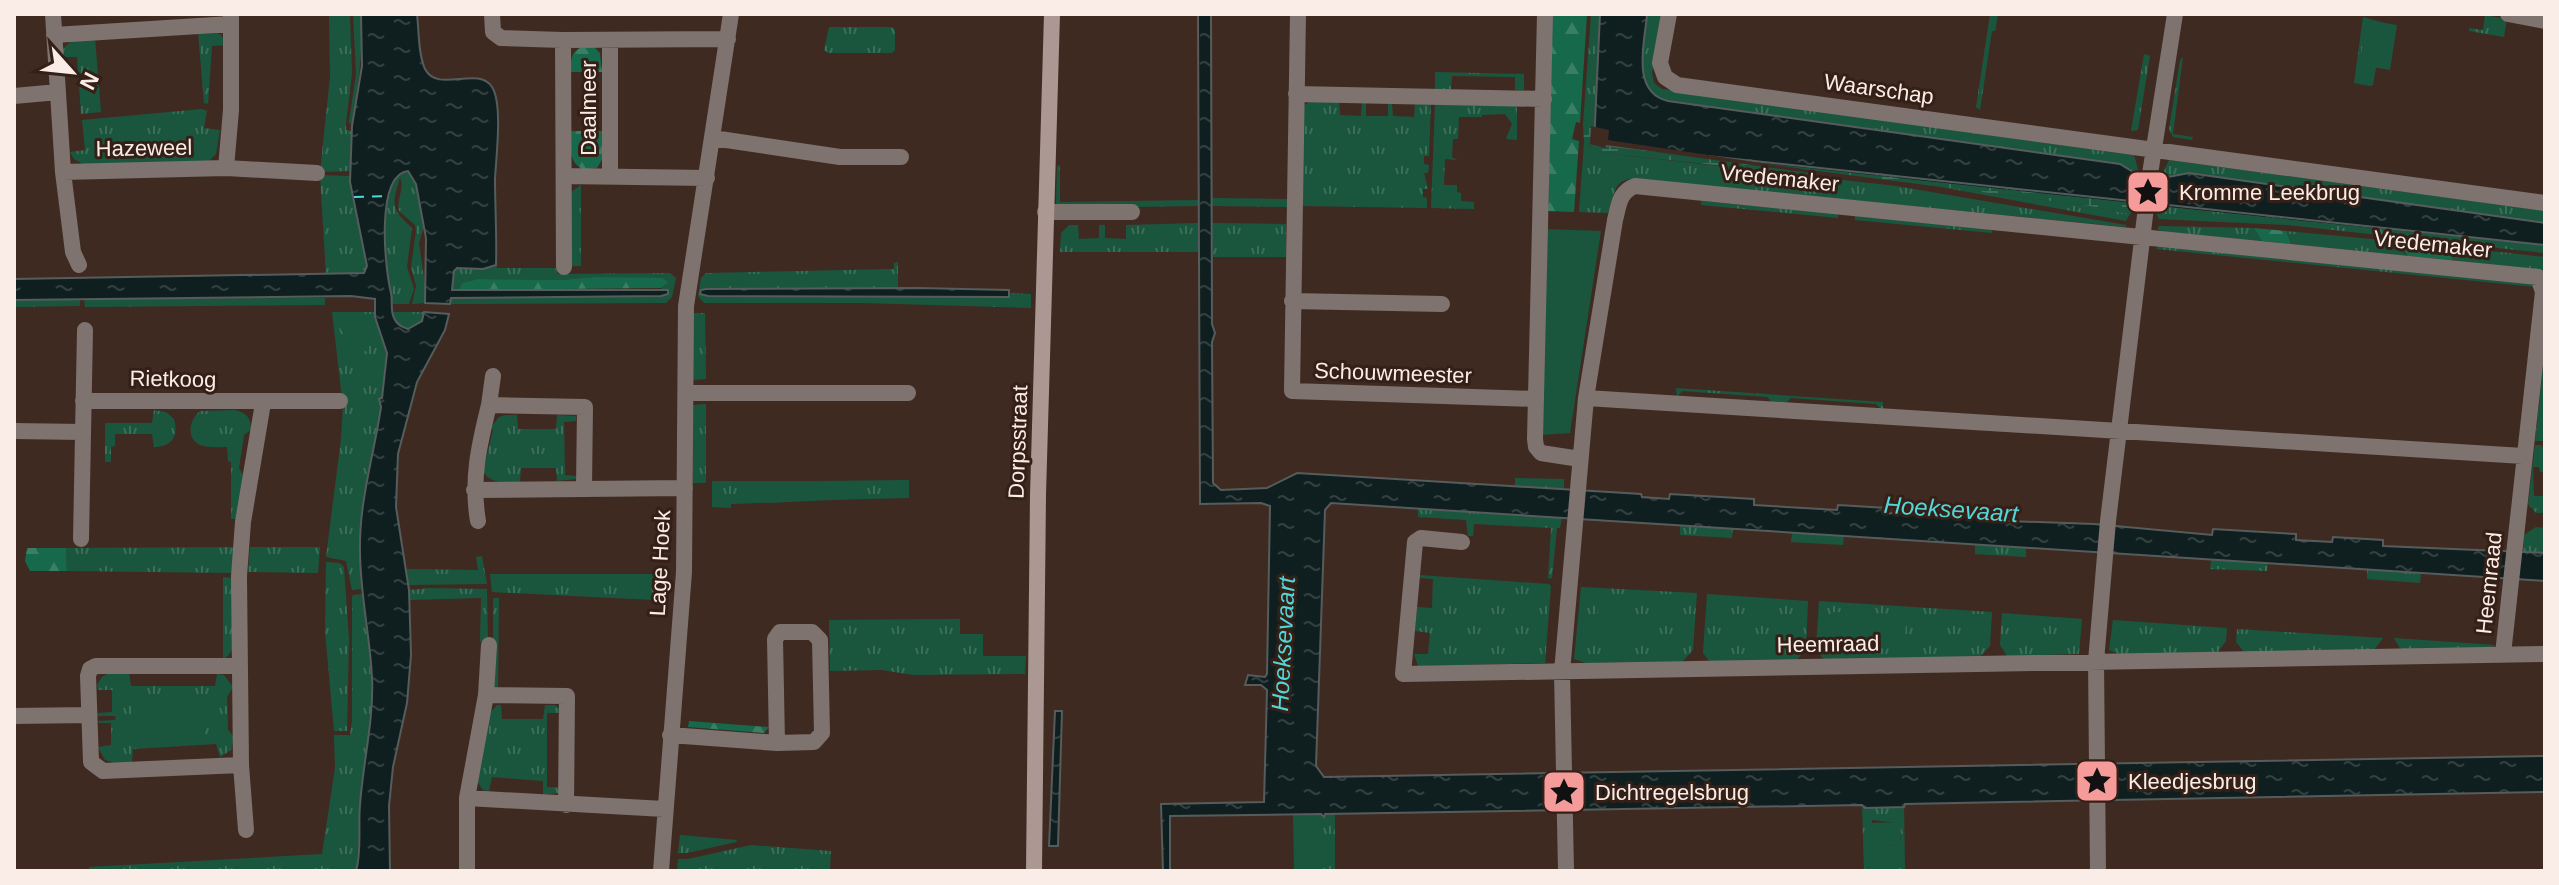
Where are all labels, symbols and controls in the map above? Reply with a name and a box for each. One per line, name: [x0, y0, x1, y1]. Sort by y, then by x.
north arrow: [32, 32, 112, 112]
street label: Daalmeer: [576, 60, 601, 156]
text: N: [75, 68, 104, 94]
street label: Waarschap: [1823, 69, 1935, 109]
street label: Hazeweel: [95, 135, 193, 161]
street label: Vredemaker: [1720, 159, 1840, 197]
place icon: Kromme Leekbrug: [2124, 168, 2172, 216]
place label: Kromme Leekbrug: [2179, 180, 2360, 205]
street label: Vredemaker: [2373, 225, 2493, 263]
street label: Schouwmeester: [1314, 358, 1472, 388]
street label: Rietkoog: [129, 366, 217, 392]
street label: Dorpsstraat: [1004, 385, 1032, 499]
water label: Hoeksevaart: [1883, 491, 2020, 527]
street label: Lage Hoek: [645, 508, 675, 617]
street label: Heemraad: [2471, 531, 2507, 635]
water label: Hoeksevaart: [1266, 575, 1300, 712]
street label: Heemraad: [1776, 631, 1880, 657]
place icon: Kleedjesbrug: [2073, 757, 2121, 805]
place icon: Dichtregelsbrug: [1540, 768, 1588, 816]
place label: Kleedjesbrug: [2128, 769, 2256, 794]
place label: Dichtregelsbrug: [1595, 780, 1749, 805]

